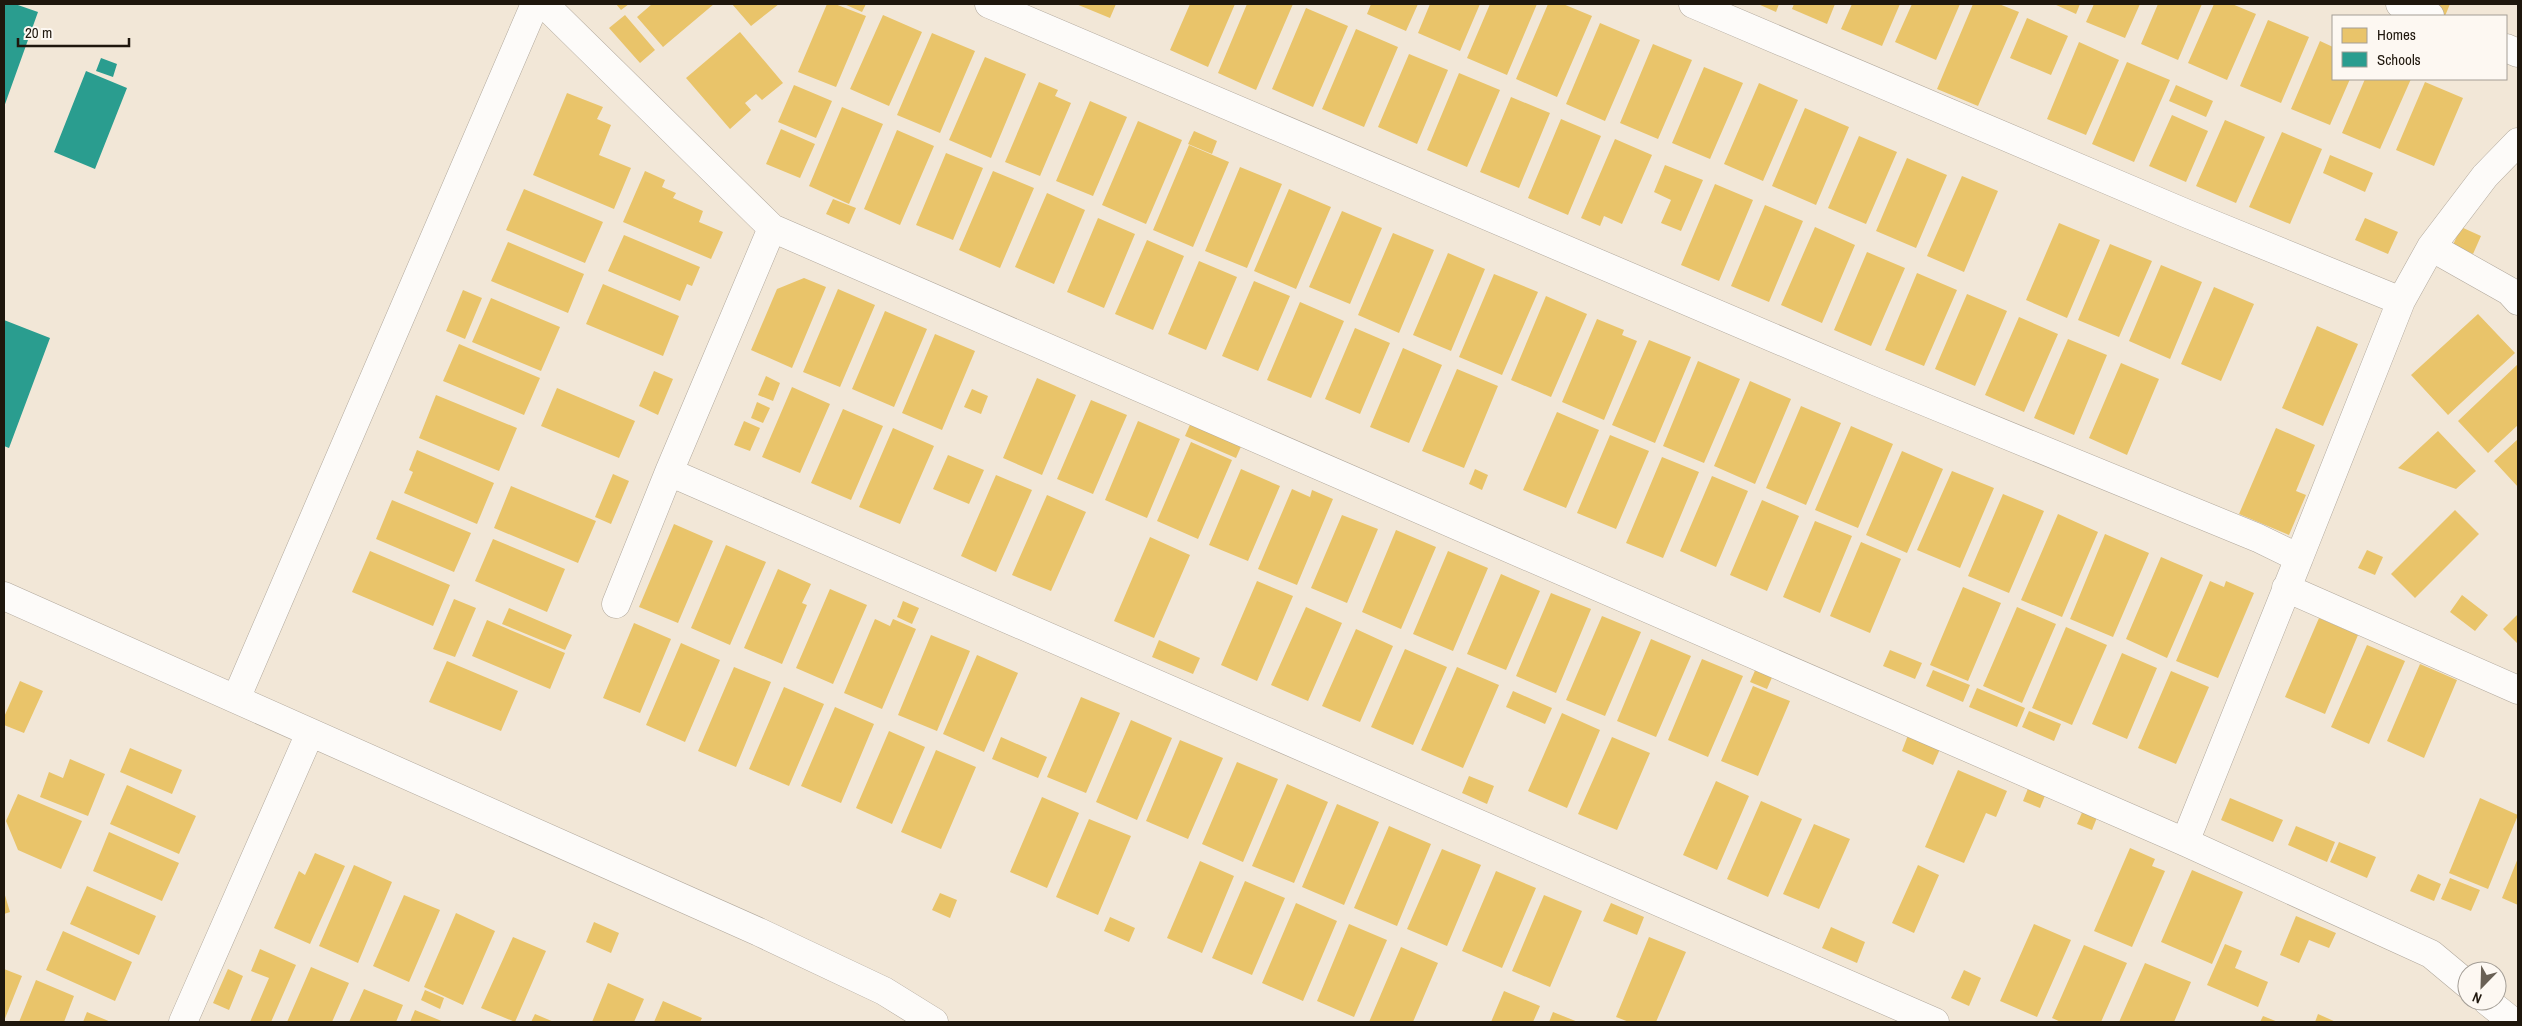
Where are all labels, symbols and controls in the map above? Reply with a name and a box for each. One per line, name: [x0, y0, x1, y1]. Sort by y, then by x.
scale bar: [18, 15, 129, 47]
legend: [2332, 15, 2507, 80]
text: 20 m: [25, 22, 52, 43]
text: Homes: [2377, 24, 2416, 45]
text: Schools: [2377, 49, 2421, 70]
north arrow: [2457, 961, 2507, 1011]
text: N: [2470, 988, 2484, 1008]

